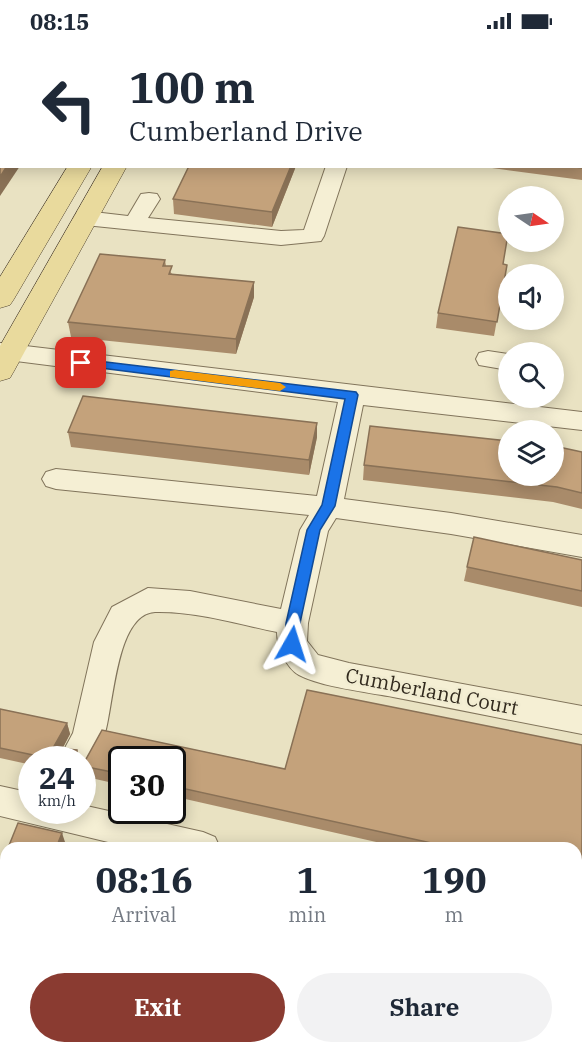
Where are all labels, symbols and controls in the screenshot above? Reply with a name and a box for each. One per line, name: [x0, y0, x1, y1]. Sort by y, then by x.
text: 08:15: [30, 7, 89, 36]
text: 100 m: [129, 60, 255, 115]
icon: left: [30, 66, 108, 144]
text: Cumberland Drive: [129, 113, 363, 148]
north arrow: [498, 186, 564, 252]
map controls: [498, 186, 564, 486]
button: sound: [498, 264, 564, 330]
pin: [55, 337, 106, 388]
button: search: [498, 342, 564, 408]
icon: arrive: [64, 346, 97, 379]
button: layers: [498, 420, 564, 486]
position arrow: [260, 612, 324, 676]
street label: Cumberland Court: [343, 661, 521, 721]
speed limit sign: 30: [108, 746, 186, 824]
text: 24: [39, 758, 75, 797]
text: km/h: [38, 791, 76, 810]
text: 08:16: [95, 856, 193, 903]
text: 1: [296, 856, 318, 903]
text: 190: [422, 856, 487, 903]
text: Arrival: [112, 901, 177, 928]
text: min: [288, 901, 326, 928]
text: m: [445, 901, 464, 928]
button: Exit: [30, 973, 285, 1042]
button: Share: [297, 973, 552, 1042]

